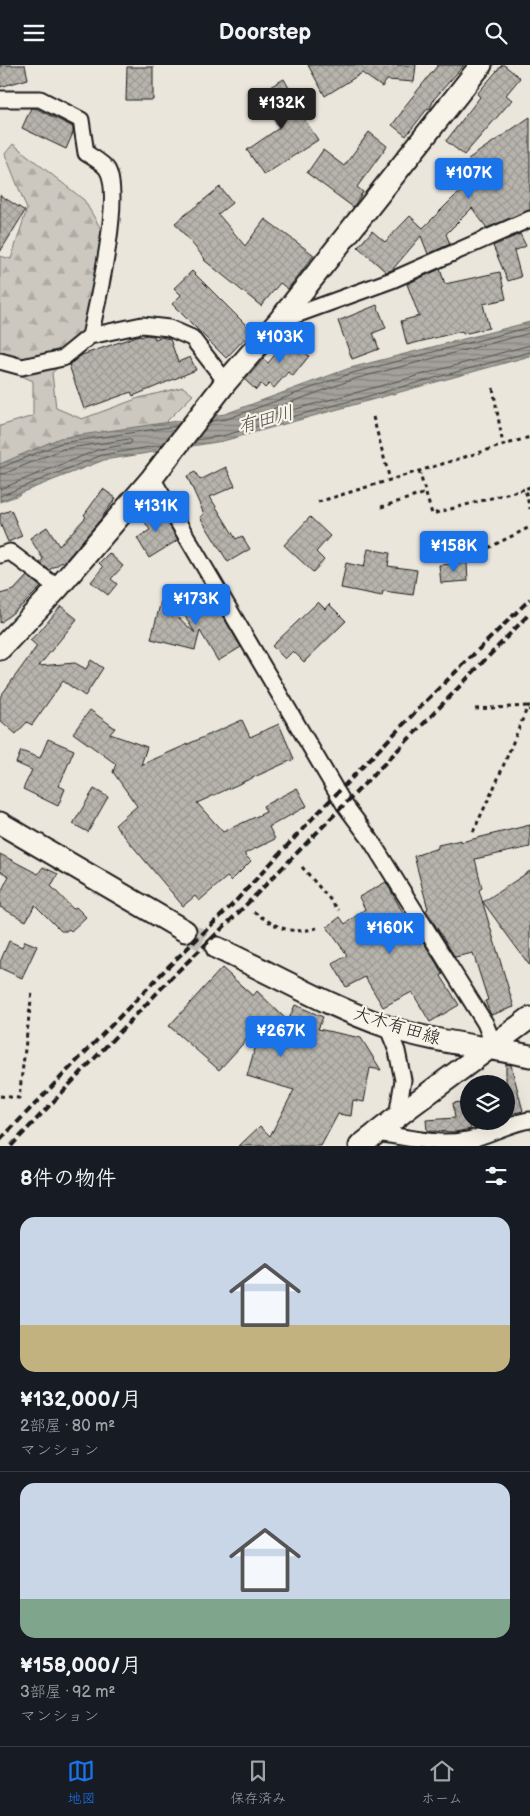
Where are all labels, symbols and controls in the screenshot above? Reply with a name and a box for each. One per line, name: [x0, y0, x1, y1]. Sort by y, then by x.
icon: menu: [20, 19, 48, 47]
text: Doorstep: [219, 19, 311, 46]
icon: search: [482, 19, 510, 47]
pin: ¥132K: [247, 87, 317, 130]
text: ¥132K: [259, 94, 305, 113]
pin: ¥107K: [434, 157, 504, 200]
text: ¥107K: [446, 164, 492, 183]
pin: ¥103K: [245, 321, 315, 364]
text: ¥103K: [257, 328, 303, 347]
water label: 有田川: [235, 402, 297, 438]
pin: ¥131K: [121, 491, 191, 533]
text: ¥131K: [134, 497, 178, 516]
pin: ¥158K: [419, 531, 489, 573]
text: ¥158K: [431, 537, 477, 556]
pin: ¥173K: [161, 583, 231, 626]
text: ¥173K: [173, 590, 219, 609]
pin: ¥160K: [355, 913, 425, 955]
text: ¥160K: [366, 919, 414, 938]
street label: 大木有田線: [351, 1003, 443, 1049]
pin: ¥267K: [246, 1015, 316, 1058]
text: ¥267K: [257, 1022, 305, 1041]
map controls: [460, 1075, 515, 1130]
button: layers: [460, 1075, 515, 1130]
icon: filters: [482, 1162, 510, 1190]
text: 8件の物件: [20, 1166, 117, 1191]
icon: home: [220, 1250, 310, 1340]
text: ¥132,000/月: [20, 1387, 142, 1412]
text: 2部屋 · 80 m²: [20, 1417, 115, 1436]
text: マンション: [20, 1441, 99, 1460]
icon: home: [220, 1515, 310, 1605]
text: ¥158,000/月: [20, 1653, 141, 1678]
text: 3部屋 · 92 m²: [20, 1683, 115, 1702]
text: マンション: [20, 1707, 99, 1726]
tab: 地図: [67, 1757, 95, 1807]
tab: 保存済み: [230, 1757, 286, 1807]
tab: ホーム: [421, 1757, 463, 1807]

